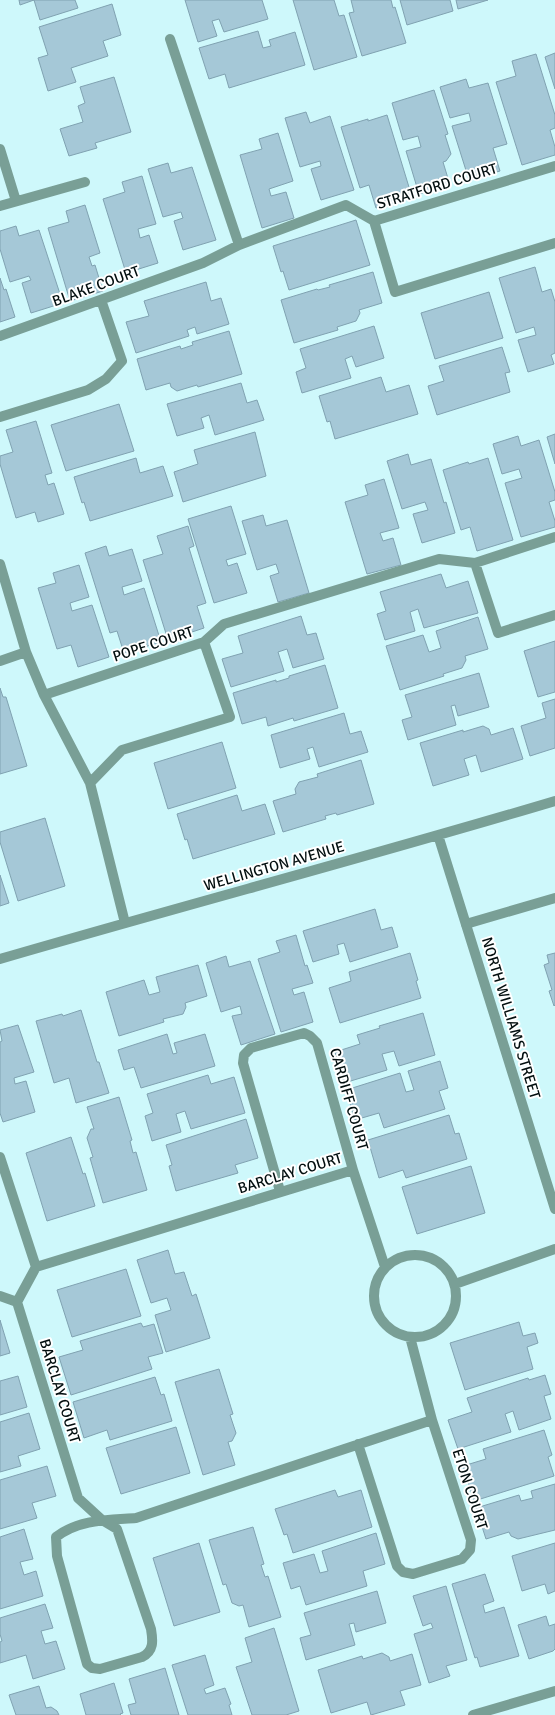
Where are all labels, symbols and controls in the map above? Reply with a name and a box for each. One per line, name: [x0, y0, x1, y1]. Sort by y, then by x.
street label: STRATFORD COURT: [375, 159, 500, 213]
street label: BLAKE COURT: [50, 262, 143, 310]
street label: POPE COURT: [110, 622, 196, 665]
street label: WELLINGTON AVENUE: [202, 837, 346, 895]
street label: NORTH WILLIAMS STREET: [478, 935, 544, 1102]
street label: CARDIFF COURT: [326, 1046, 372, 1153]
street label: BARCLAY COURT: [236, 1148, 345, 1197]
street label: BARCLAY COURT: [36, 1337, 85, 1446]
street label: ETON COURT: [448, 1446, 492, 1532]

